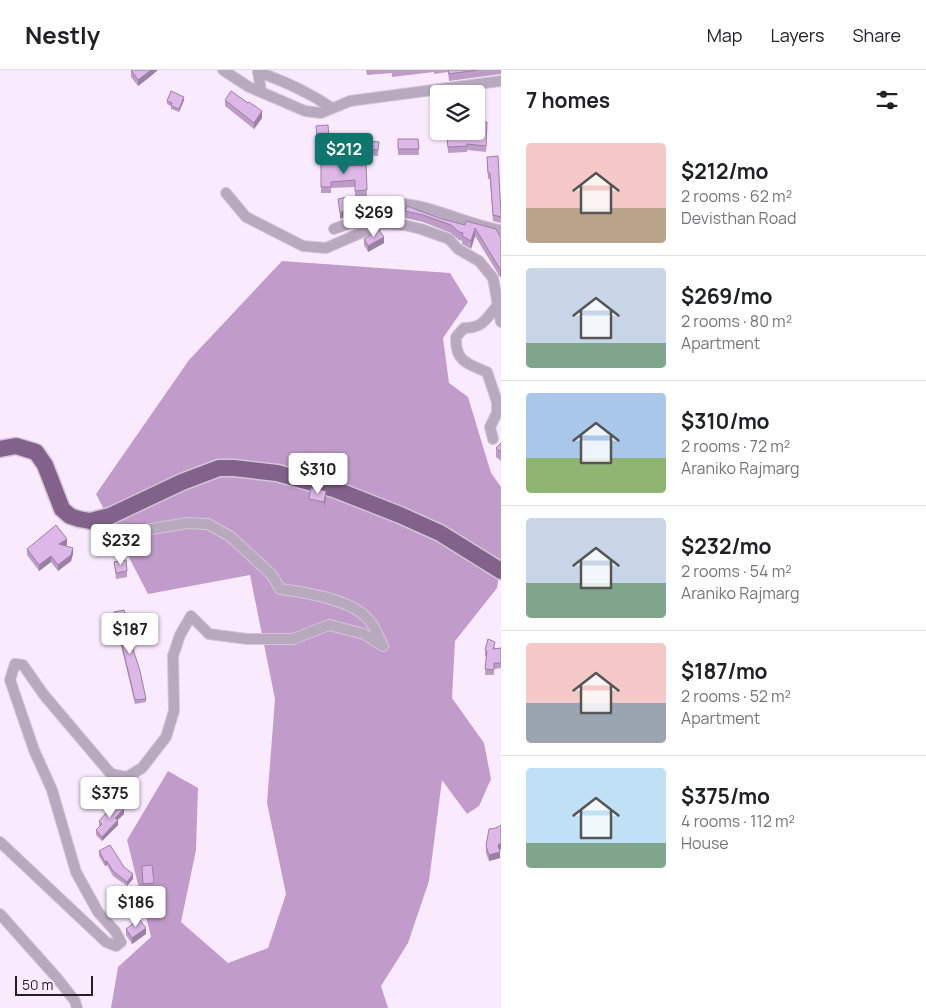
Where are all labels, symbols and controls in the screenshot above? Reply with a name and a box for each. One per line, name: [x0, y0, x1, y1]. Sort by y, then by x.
text: Nestly: [25, 18, 100, 51]
text: Map: [707, 23, 742, 47]
text: Layers: [770, 23, 824, 47]
text: Share: [852, 23, 901, 47]
map controls: [430, 85, 485, 140]
button: layers: [430, 85, 485, 140]
text: 7 homes: [526, 86, 610, 114]
icon: filters: [873, 86, 901, 114]
pin: $212: [314, 132, 374, 175]
text: $212: [326, 138, 362, 160]
text: $212/mo: [681, 157, 769, 185]
icon: home: [566, 163, 626, 223]
text: 2 rooms · 62 m²: [681, 185, 792, 207]
pin: $269: [344, 196, 404, 238]
text: $269: [354, 201, 394, 223]
text: Devisthan Road: [681, 207, 796, 229]
text: $269/mo: [681, 282, 772, 310]
icon: home: [566, 288, 626, 348]
text: 2 rooms · 80 m²: [681, 310, 792, 332]
text: Apartment: [681, 332, 760, 354]
text: $310/mo: [681, 407, 770, 435]
icon: home: [566, 413, 626, 473]
text: 2 rooms · 72 m²: [681, 435, 790, 457]
pin: $310: [288, 452, 348, 495]
text: Araniko Rajmarg: [681, 457, 800, 479]
text: $310: [300, 458, 336, 480]
pin: $232: [91, 524, 151, 566]
text: $232: [102, 529, 140, 551]
text: $232/mo: [681, 532, 772, 560]
icon: home: [566, 538, 626, 598]
text: 2 rooms · 54 m²: [681, 560, 792, 582]
text: Araniko Rajmarg: [681, 582, 800, 604]
pin: $187: [100, 612, 160, 655]
text: $187: [112, 618, 148, 640]
text: $187/mo: [681, 657, 768, 685]
icon: home: [566, 663, 626, 723]
text: 2 rooms · 52 m²: [681, 685, 791, 707]
text: Apartment: [681, 707, 760, 729]
pin: $375: [80, 776, 140, 819]
text: $375: [91, 782, 129, 804]
text: $375/mo: [681, 782, 770, 810]
icon: home: [566, 788, 626, 848]
text: 4 rooms · 112 m²: [681, 810, 795, 832]
text: House: [681, 832, 729, 854]
pin: $186: [106, 886, 166, 928]
text: $186: [118, 891, 154, 913]
scale bar: [15, 973, 92, 996]
text: 50 m: [22, 975, 53, 994]

